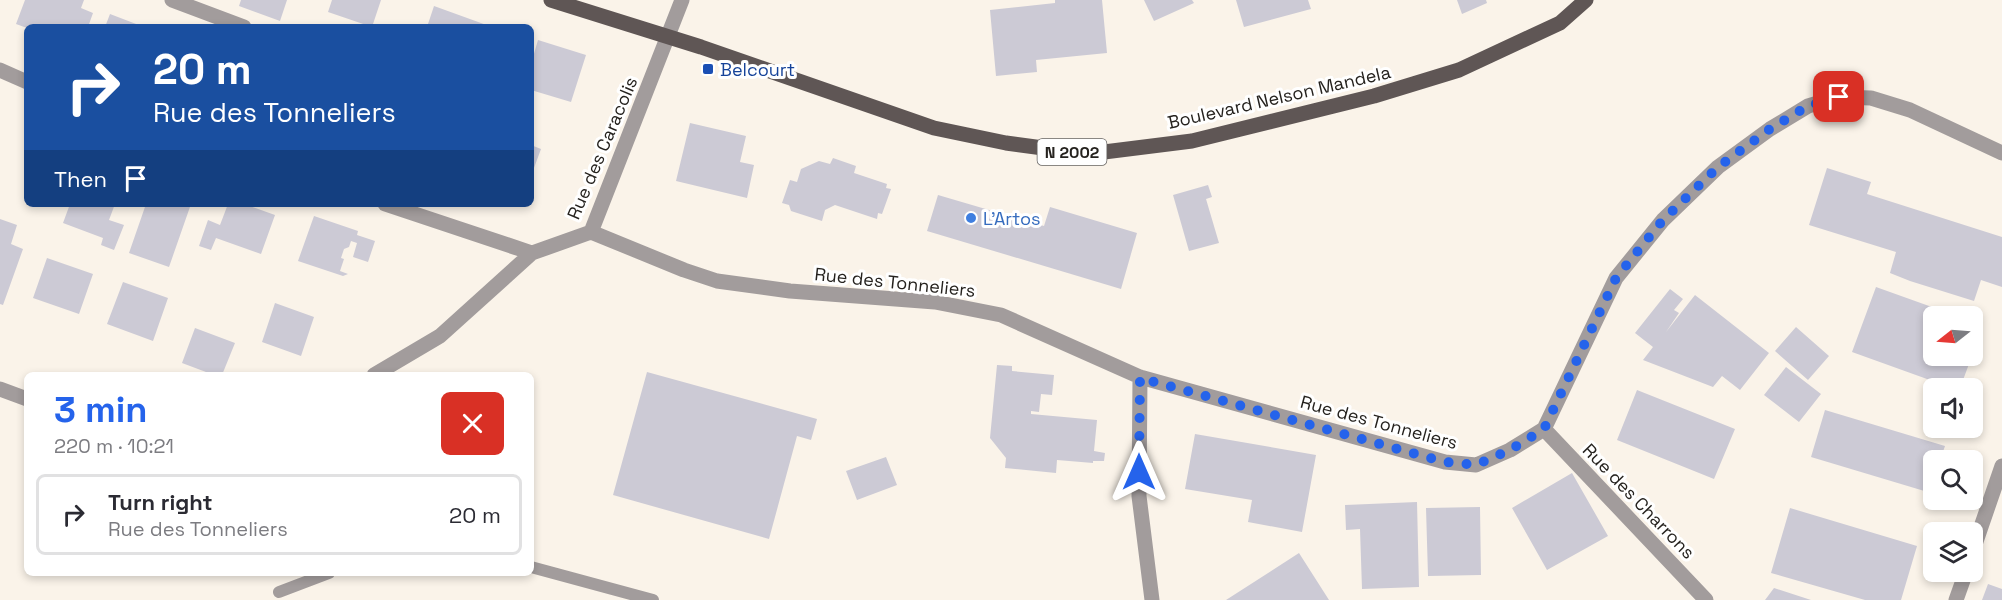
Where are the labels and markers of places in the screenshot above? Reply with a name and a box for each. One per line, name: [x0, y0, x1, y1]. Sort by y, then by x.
place label: Belcourt: [720, 58, 795, 81]
marker: Belcourt: [701, 62, 715, 76]
pin: [1813, 71, 1864, 122]
place label: L'Artos: [983, 207, 1041, 230]
marker: L'Artos: [964, 211, 978, 225]

